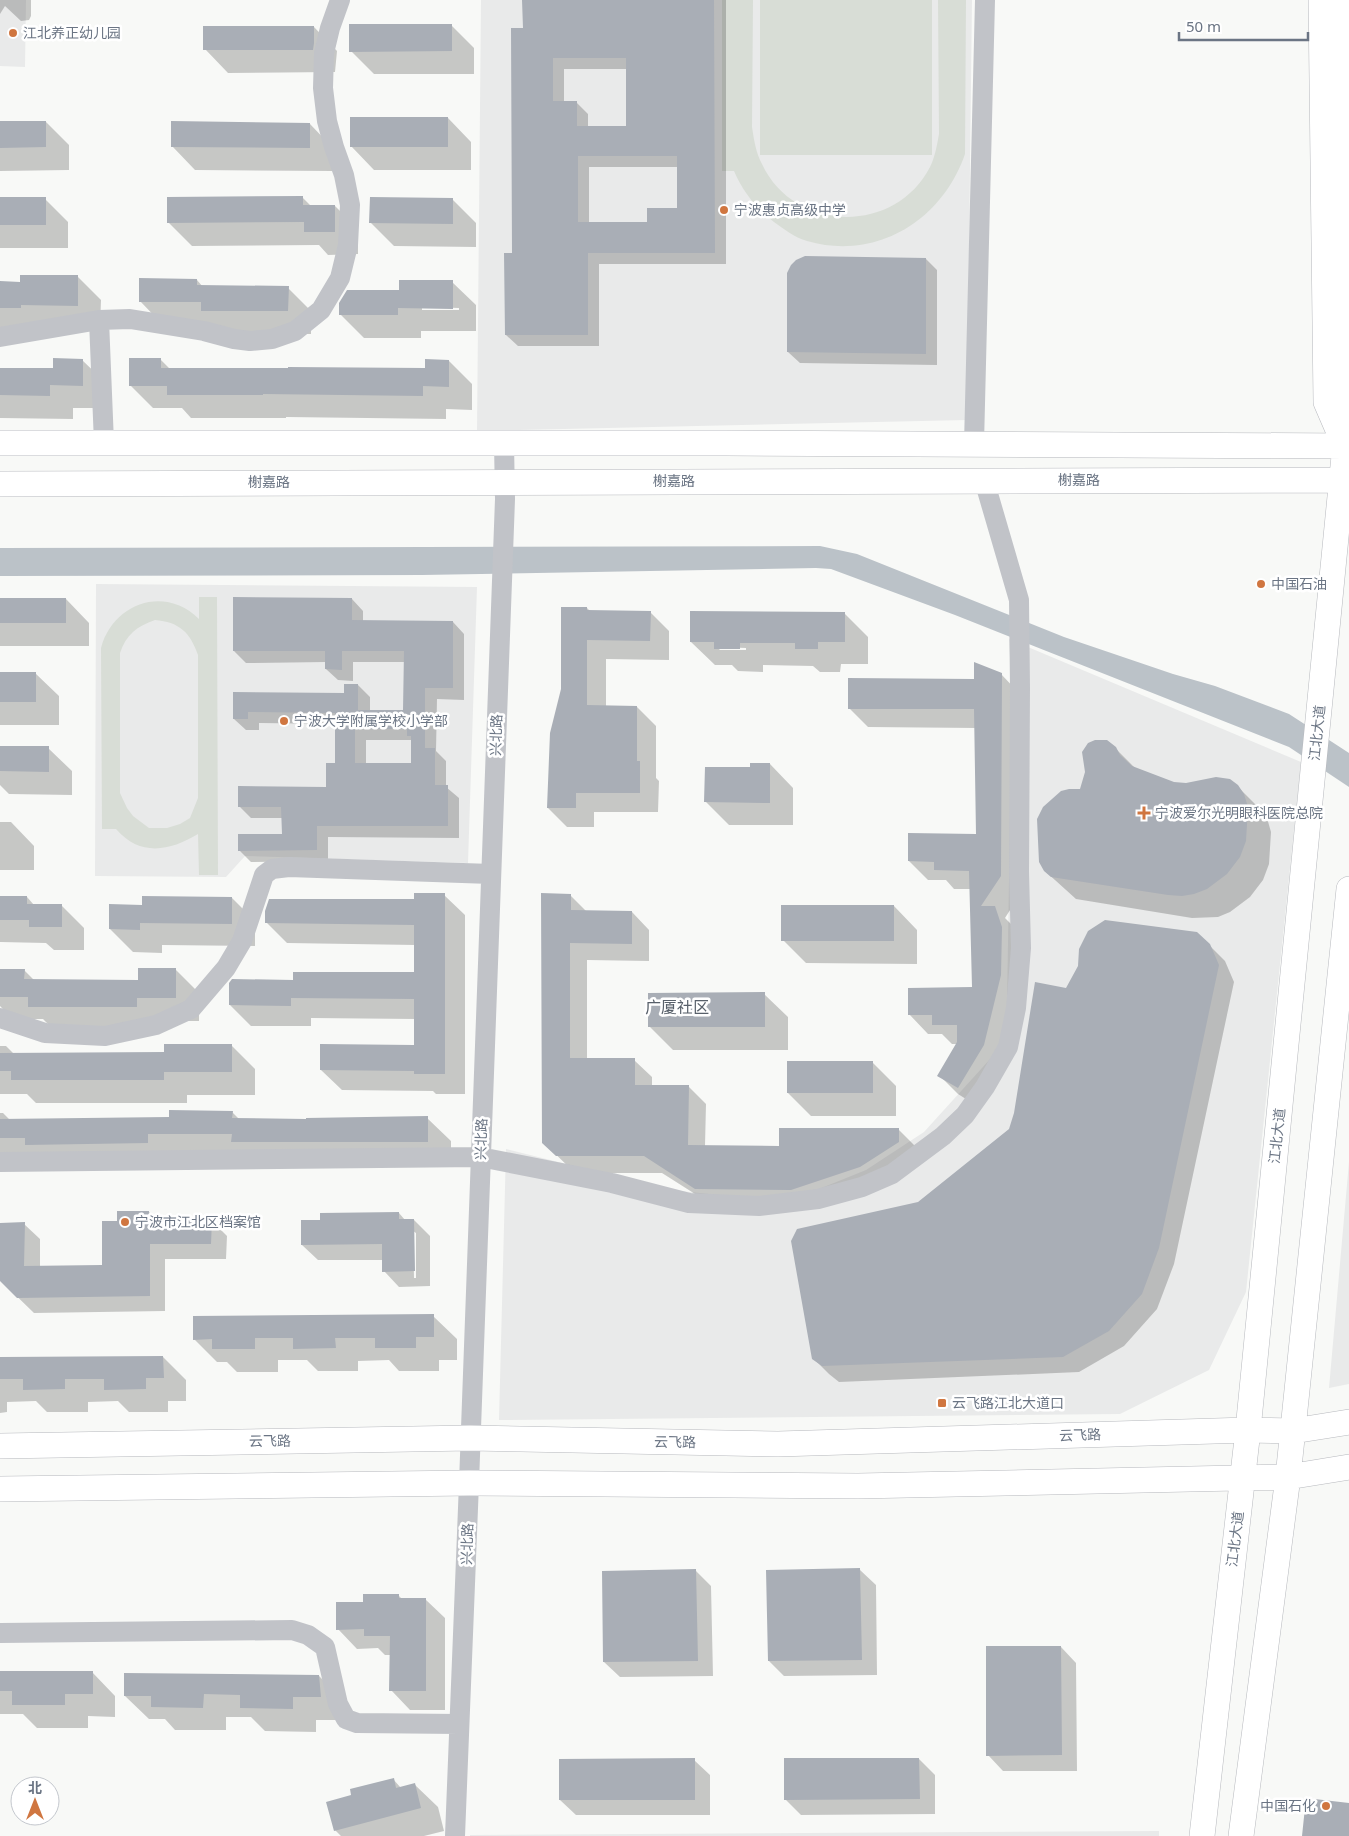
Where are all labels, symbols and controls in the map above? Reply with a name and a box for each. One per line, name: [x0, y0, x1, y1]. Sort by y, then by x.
scale bar: [1179, 10, 1308, 42]
text: 50 m: [1186, 16, 1221, 36]
place label: 江北养正幼儿园: [23, 23, 121, 42]
marker: 江北养正幼儿园: [7, 27, 19, 39]
place label: 宁波惠贞高级中学: [734, 200, 846, 219]
marker: 宁波惠贞高级中学: [718, 204, 730, 216]
street label: 榭嘉路: [1058, 470, 1100, 489]
street label: 榭嘉路: [653, 471, 695, 490]
street label: 榭嘉路: [248, 472, 290, 491]
place label: 中国石油: [1271, 574, 1327, 593]
marker: 中国石油: [1255, 578, 1267, 590]
street label: 江北大道: [1304, 704, 1329, 762]
place label: 宁波大学附属学校小学部: [294, 711, 448, 730]
street label: 兴北路: [485, 714, 506, 756]
marker: 宁波大学附属学校小学部: [278, 715, 290, 727]
place label: 宁波爱尔光明眼科医院总院: [1155, 803, 1323, 822]
marker: 宁波爱尔光明眼科医院总院: [1137, 806, 1151, 820]
district label: 广厦社区: [645, 996, 709, 1018]
street label: 江北大道: [1264, 1107, 1289, 1165]
street label: 兴北路: [470, 1118, 491, 1160]
place label: 宁波市江北区档案馆: [135, 1212, 261, 1231]
marker: 宁波市江北区档案馆: [119, 1216, 131, 1228]
place label: 云飞路江北大道口: [952, 1393, 1064, 1412]
marker: 云飞路江北大道口: [936, 1397, 948, 1409]
street label: 云飞路: [1059, 1424, 1101, 1445]
street label: 云飞路: [249, 1431, 291, 1450]
street label: 云飞路: [654, 1432, 696, 1451]
street label: 江北大道: [1222, 1510, 1247, 1568]
street label: 兴北路: [456, 1523, 477, 1565]
north arrow: [10, 1776, 60, 1826]
text: 北: [28, 1778, 42, 1797]
place label: 中国石化: [1260, 1796, 1316, 1815]
marker: 中国石化: [1320, 1800, 1332, 1812]

